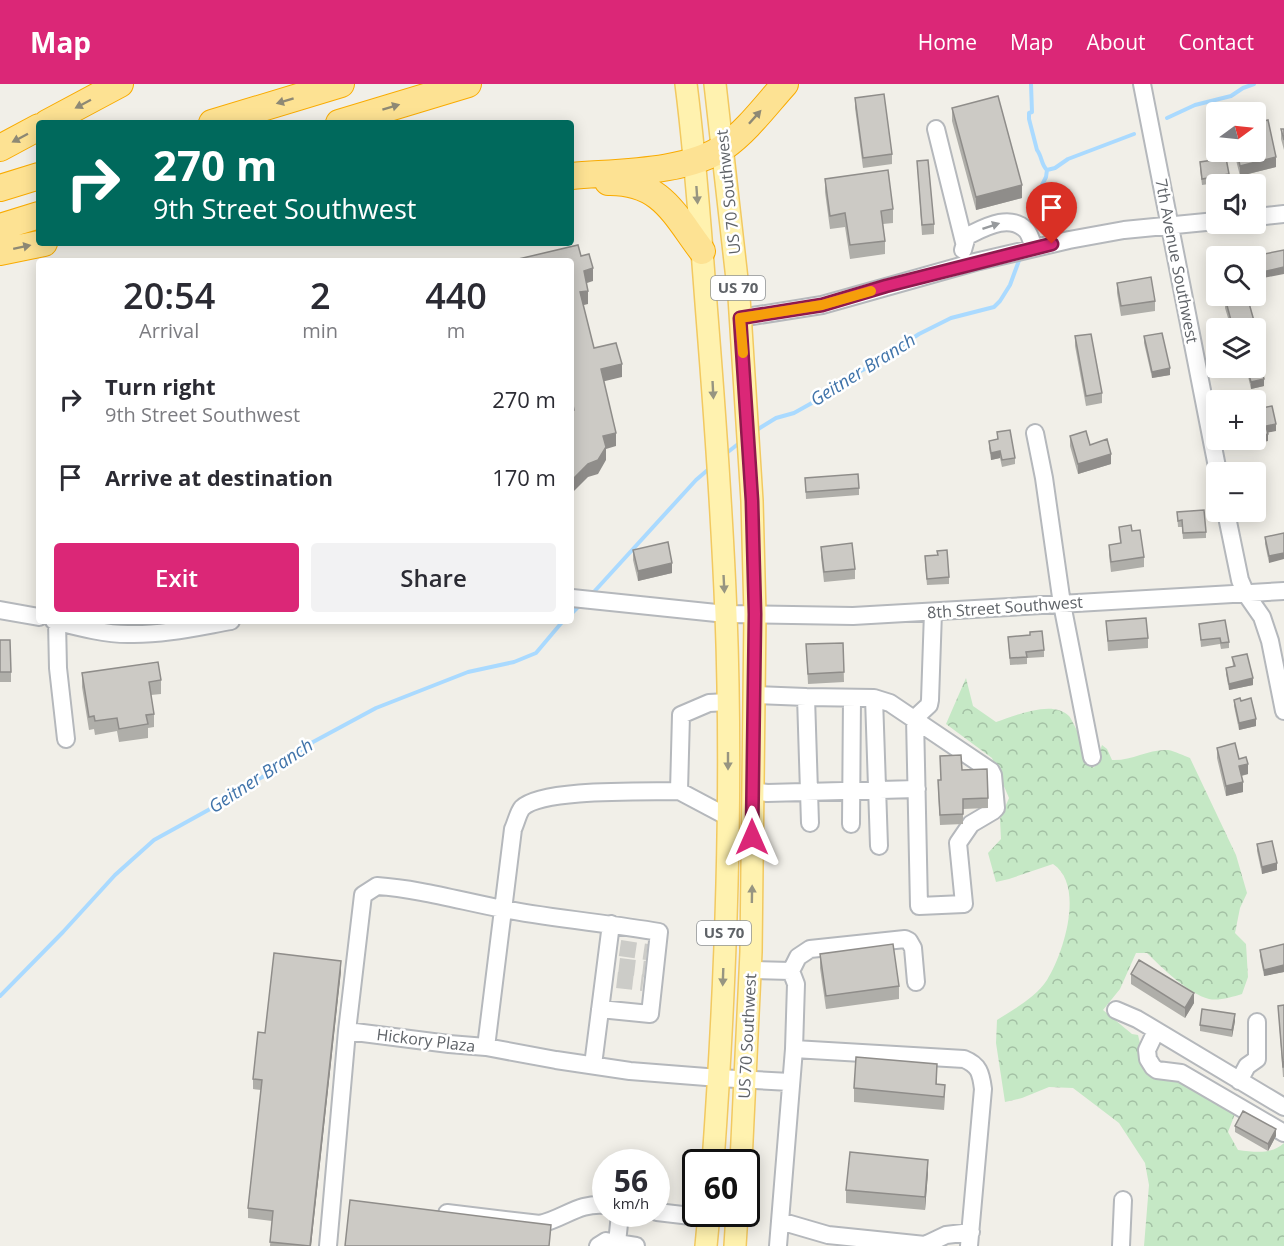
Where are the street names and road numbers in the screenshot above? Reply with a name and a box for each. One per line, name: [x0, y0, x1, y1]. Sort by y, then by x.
street label: US 70 Southwest: [710, 128, 745, 256]
street label: 7th Avenue Southwest: [1150, 177, 1204, 345]
road number: US 70: [711, 276, 765, 300]
street label: 8th Street Southwest: [926, 591, 1084, 623]
road number: US 70: [697, 921, 751, 945]
street label: US 70 Southwest: [733, 972, 761, 1099]
street label: Hickory Plaza: [375, 1023, 477, 1057]

